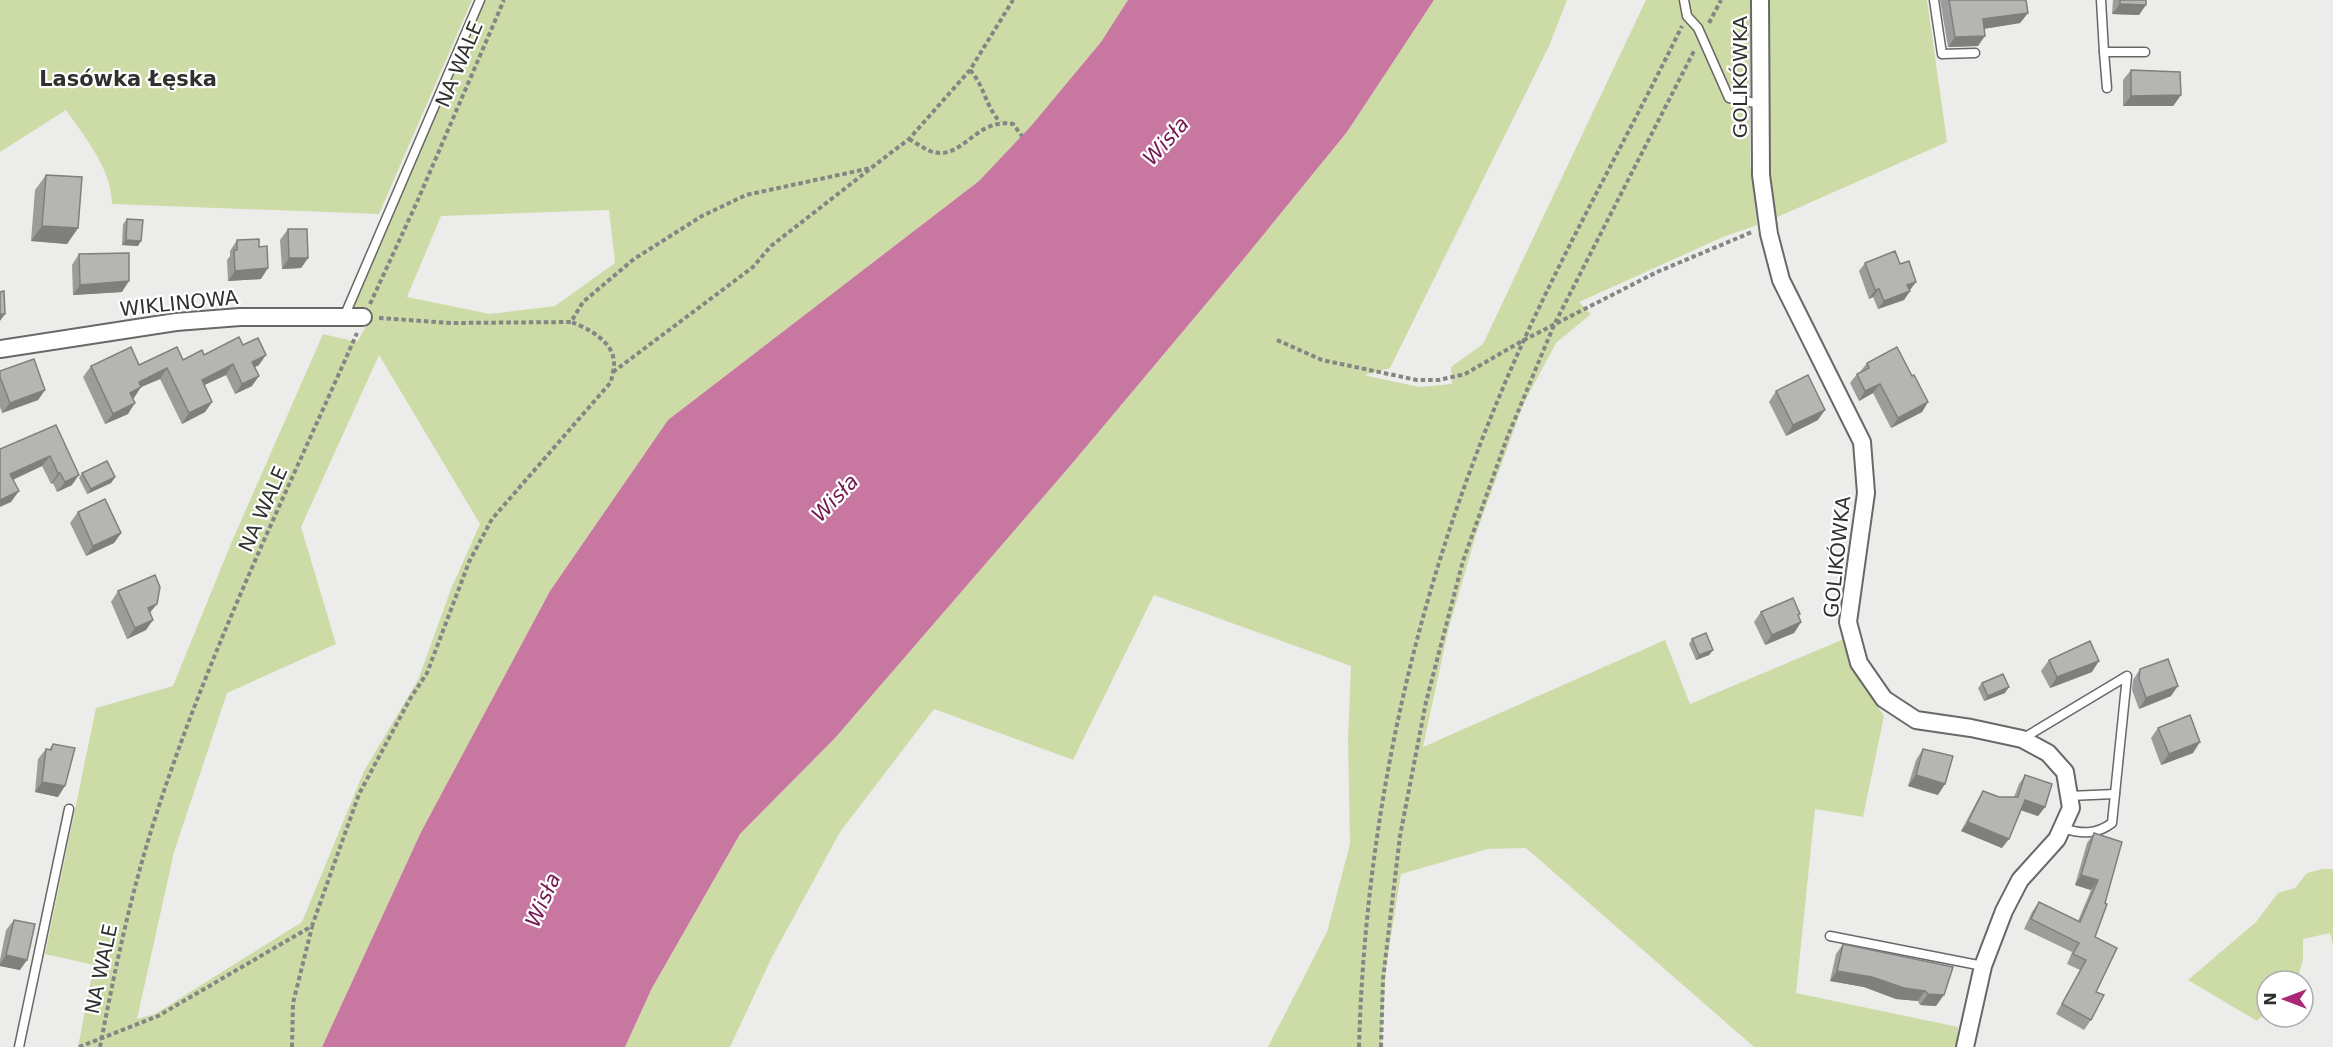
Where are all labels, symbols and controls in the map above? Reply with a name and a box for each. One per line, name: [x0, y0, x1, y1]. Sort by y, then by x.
street label: GOLIKÓWKA: [1728, 16, 1752, 138]
street label: NA WALE: [430, 17, 488, 111]
district label: Lasówka Łęska: [39, 67, 217, 91]
water label: Wisła: [1138, 112, 1194, 170]
street label: WIKLINOWA: [119, 285, 240, 321]
street label: NA WALE: [233, 462, 293, 556]
water label: Wisła: [807, 469, 863, 527]
street label: GOLIKÓWKA: [1819, 495, 1855, 619]
water label: Wisła: [521, 869, 565, 931]
street label: NA WALE: [80, 922, 122, 1016]
north arrow: [2255, 969, 2315, 1029]
text: N: [2261, 992, 2280, 1006]

